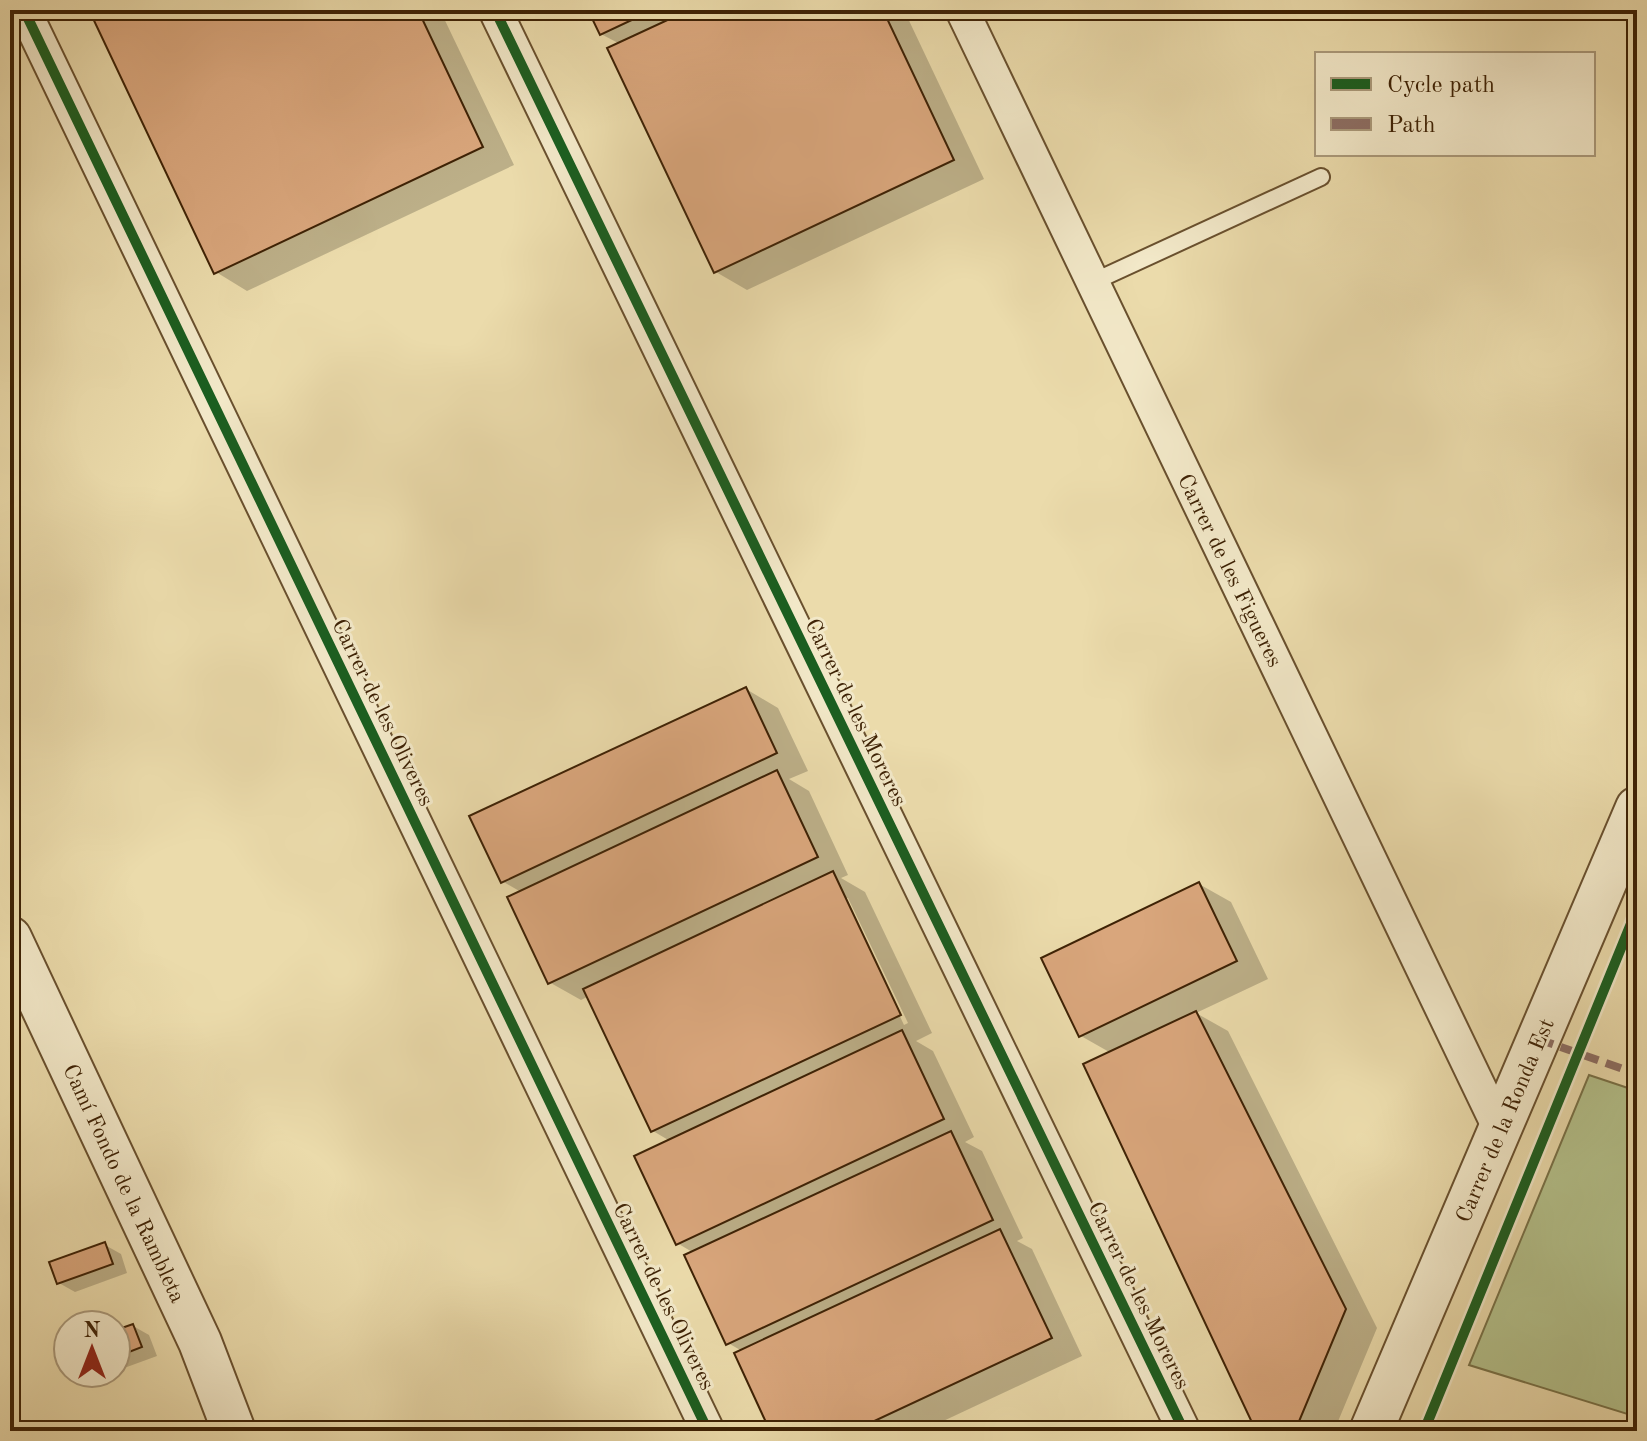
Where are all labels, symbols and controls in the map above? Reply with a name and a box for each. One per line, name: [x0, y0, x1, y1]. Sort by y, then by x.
legend: [1315, 52, 1595, 156]
text: Cycle path: [1387, 74, 1495, 98]
text: Path: [1387, 114, 1436, 138]
street label: Carrer de les Figueres: [1173, 471, 1285, 671]
street label: Carrer de les Oliveres: [327, 616, 437, 810]
street label: Carrer de les Moreres: [800, 616, 910, 810]
street label: Carrer de la Ronda Est: [1453, 1016, 1559, 1226]
street label: Camí Fondo de la Rambleta: [58, 1061, 188, 1307]
street label: Carrer de les Moreres: [1083, 1199, 1193, 1393]
street label: Carrer de les Oliveres: [608, 1200, 718, 1394]
north arrow: [52, 1309, 132, 1389]
text: N: [84, 1320, 101, 1342]

